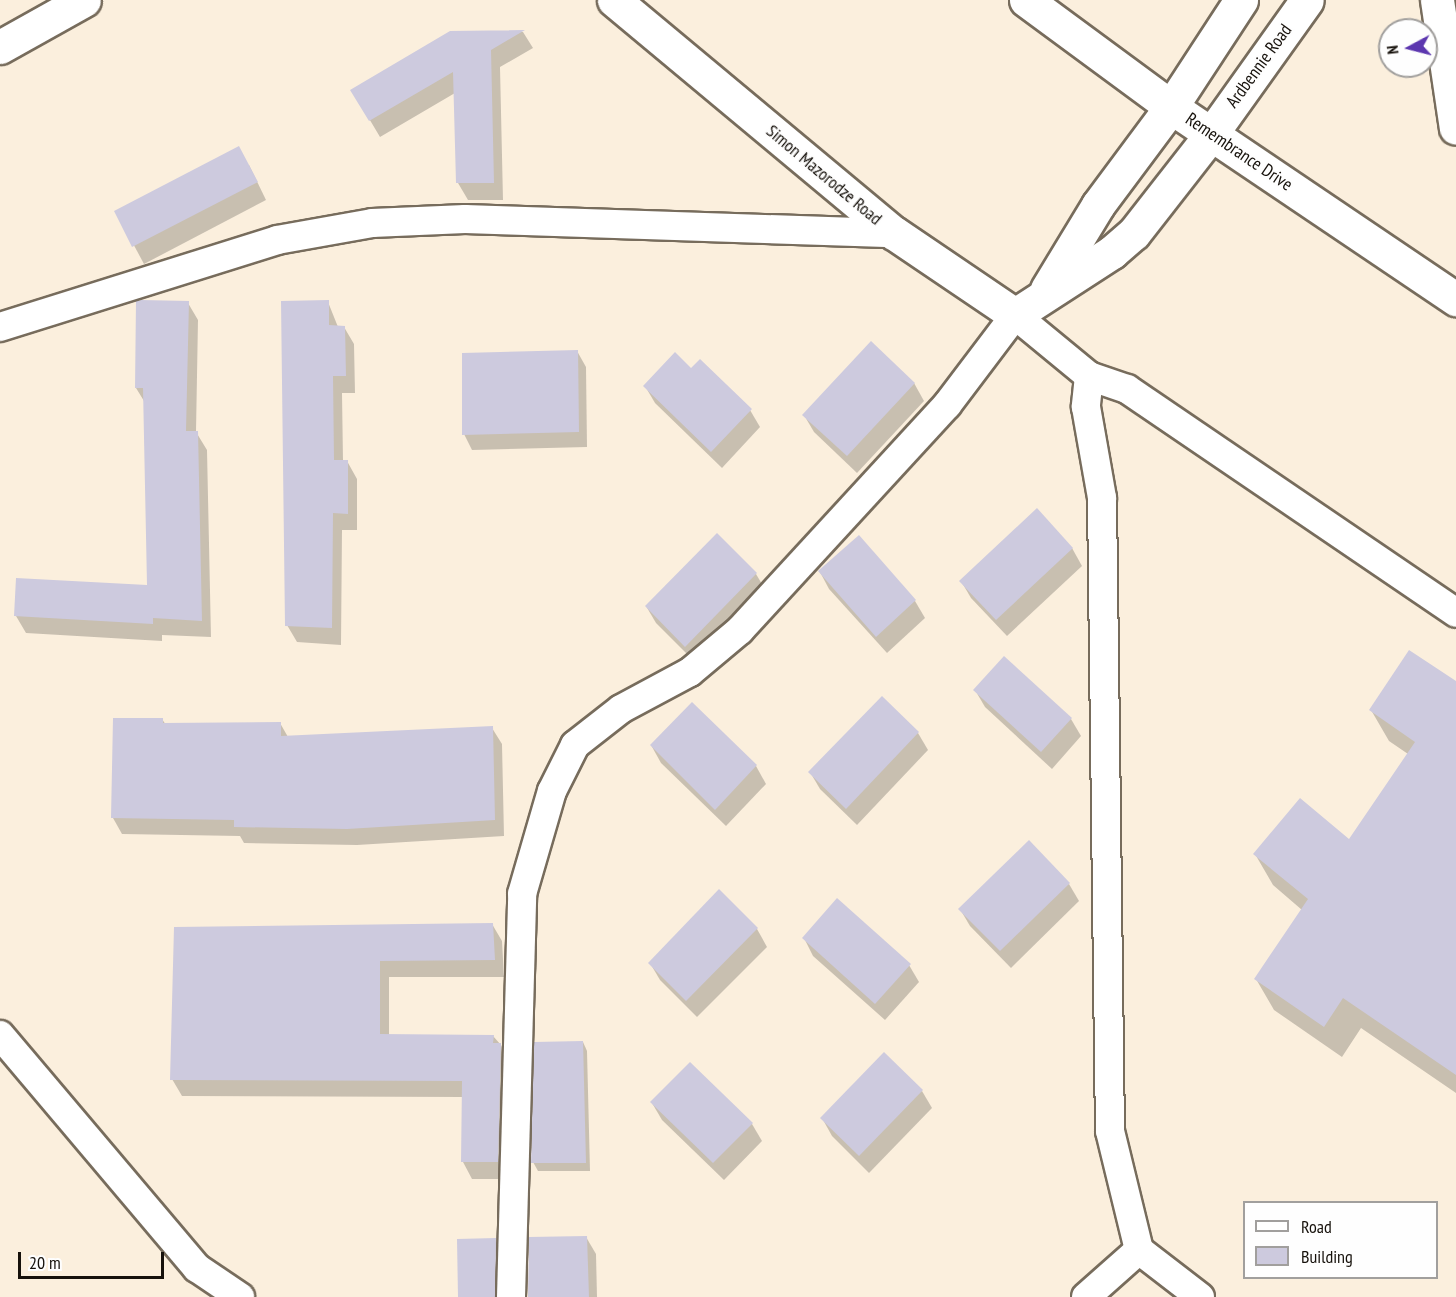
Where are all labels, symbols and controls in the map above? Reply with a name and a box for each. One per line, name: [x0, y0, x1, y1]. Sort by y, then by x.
north arrow: [1378, 18, 1438, 78]
street label: Ardbennie Road: [1221, 20, 1297, 112]
text: N: [1382, 44, 1403, 55]
street label: Remembrance Drive: [1181, 108, 1297, 196]
street label: Simon Mazorodze Road: [762, 120, 886, 230]
legend: [1243, 1201, 1438, 1279]
text: Road: [1301, 1215, 1332, 1238]
scale bar: [21, 1240, 166, 1278]
text: Building: [1301, 1245, 1353, 1268]
text: 20 m: [29, 1251, 61, 1274]

